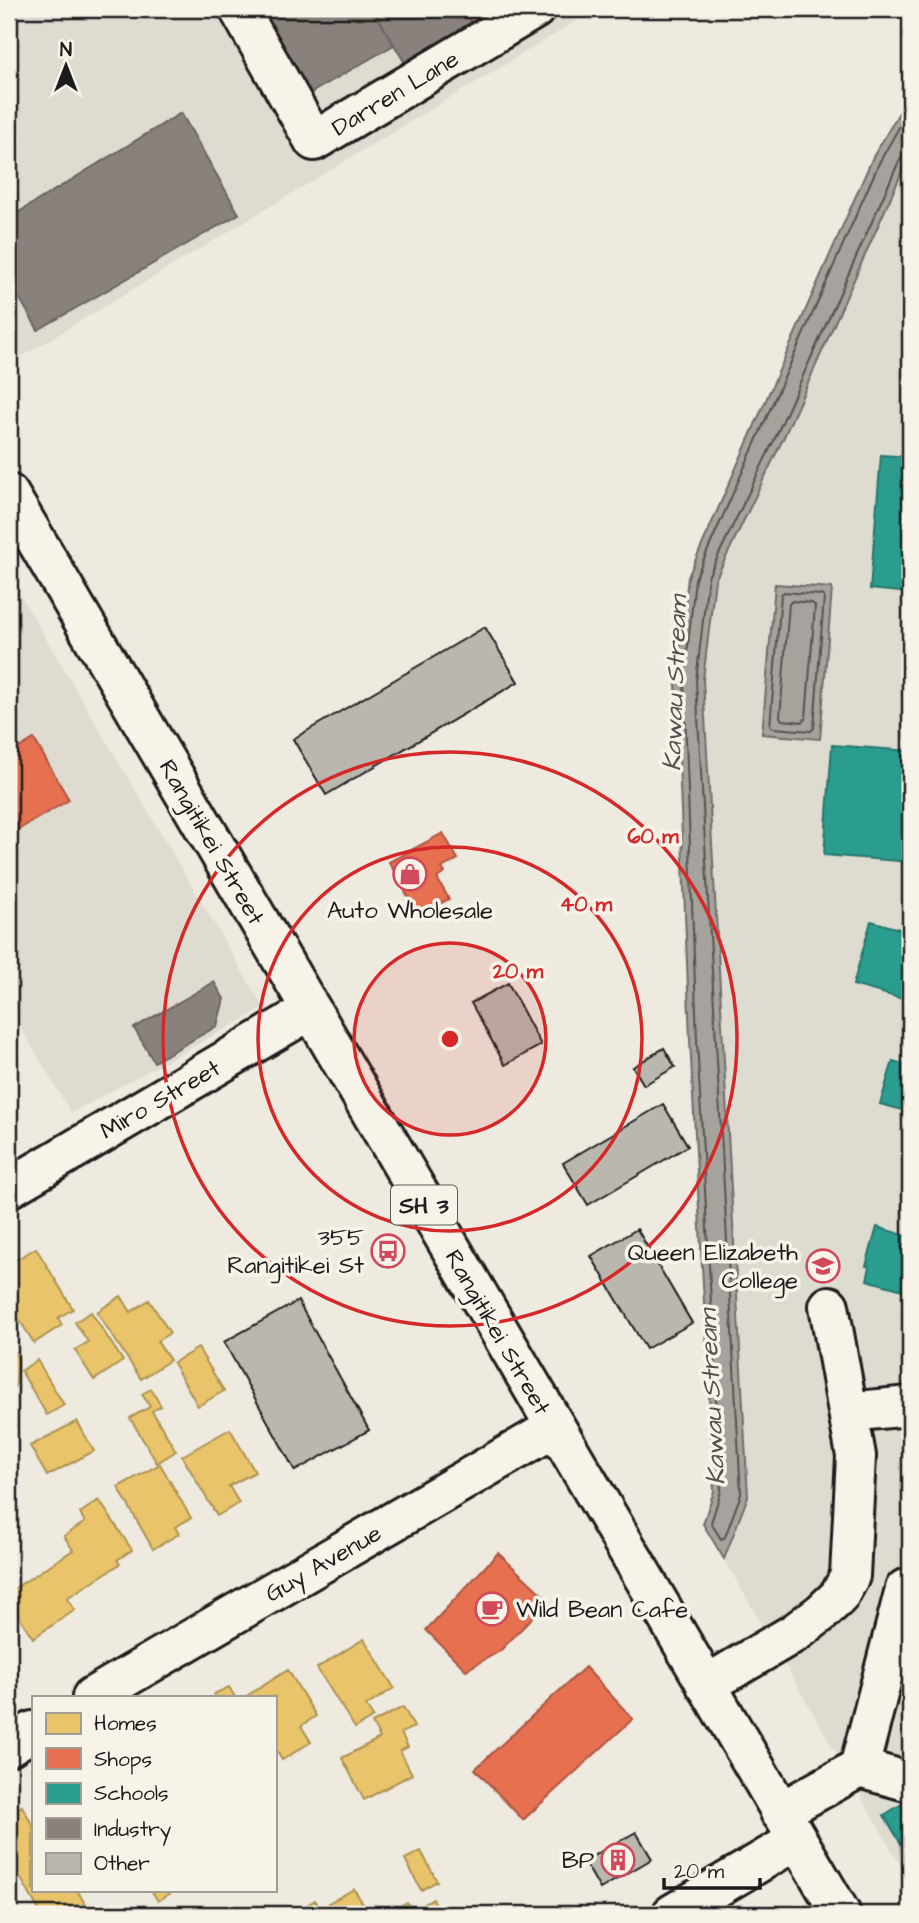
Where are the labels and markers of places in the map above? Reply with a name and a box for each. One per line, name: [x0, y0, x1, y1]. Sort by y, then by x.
shop icon: Auto Wholesale: [391, 855, 429, 893]
place label: Auto Wholesale: [327, 894, 493, 928]
centre of rings: [438, 1027, 462, 1051]
place label: 355 Rangitikei St: [227, 1221, 364, 1284]
bus stop icon: 355 Rangitikei St: [369, 1232, 407, 1270]
place label: Queen Elizabeth College: [627, 1236, 798, 1299]
school or university icon: Queen Elizabeth College: [804, 1247, 842, 1285]
cafe icon: Wild Bean Cafe: [473, 1590, 511, 1628]
place label: Wild Bean Cafe: [516, 1593, 688, 1627]
building icon: BP: [599, 1841, 637, 1879]
place label: BP: [562, 1844, 594, 1878]

